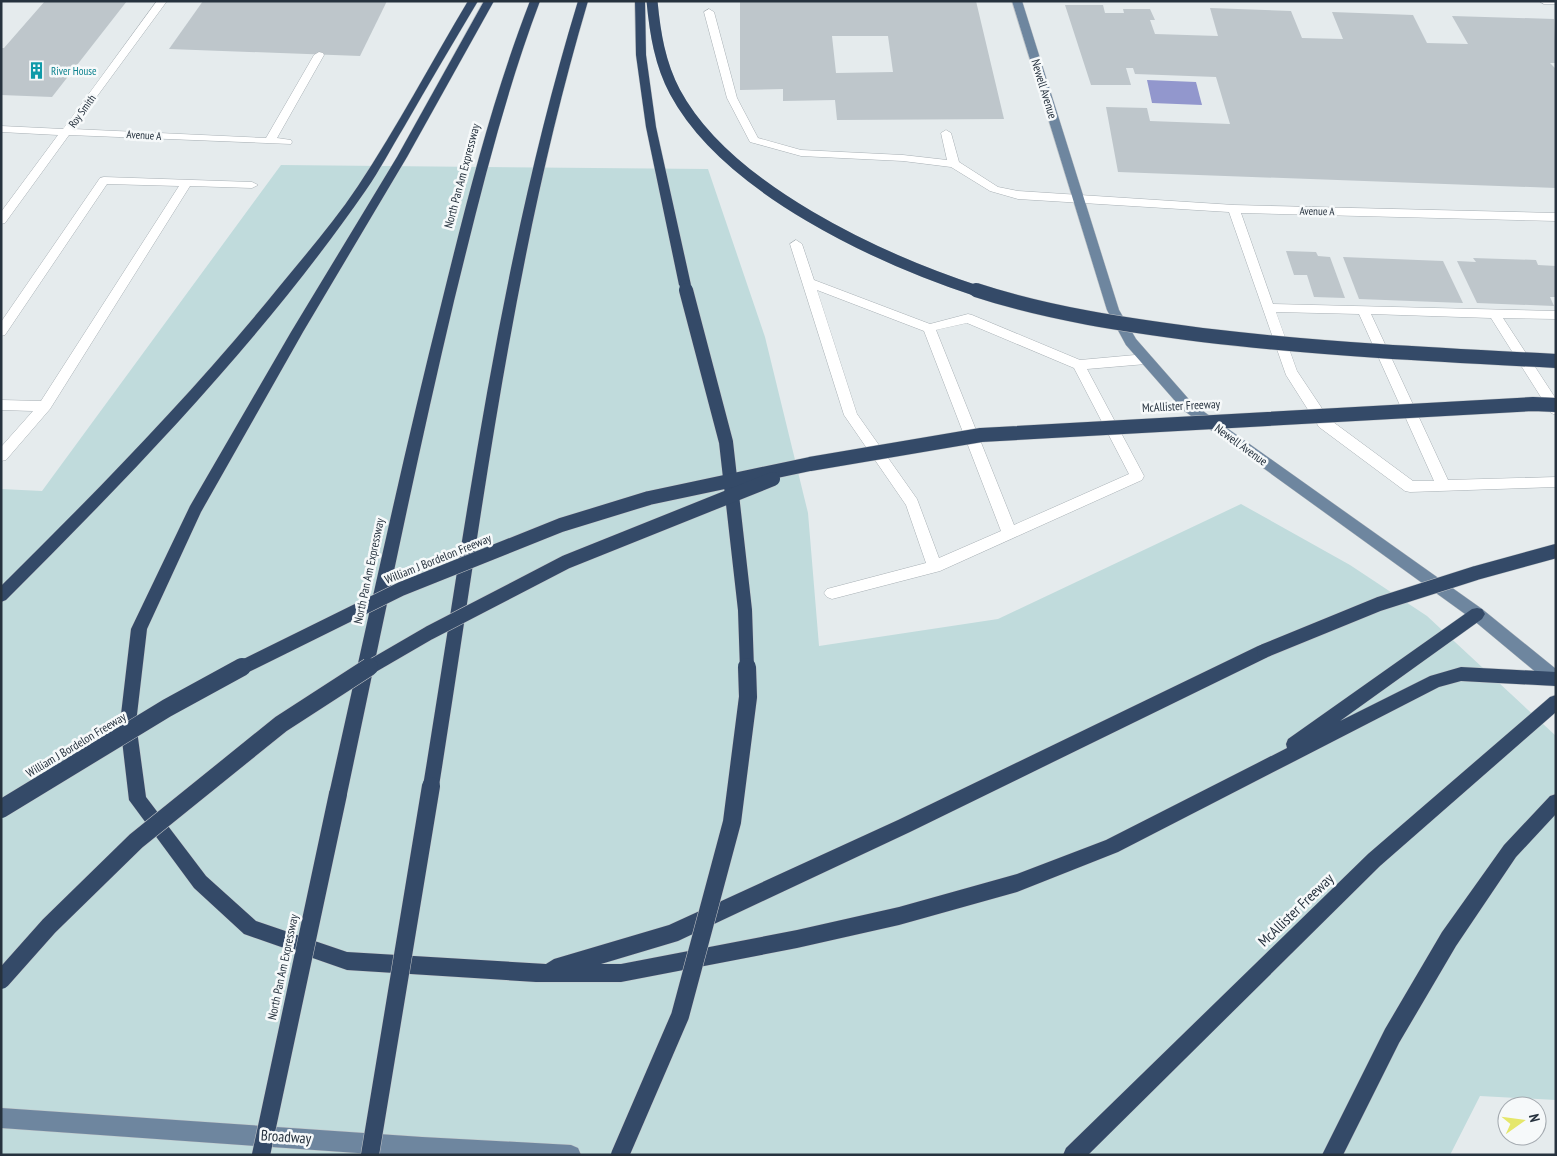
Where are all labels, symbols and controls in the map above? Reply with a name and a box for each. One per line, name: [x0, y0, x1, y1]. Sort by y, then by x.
street label: Newell Avenue: [1028, 57, 1061, 120]
building icon: River House: [27, 61, 47, 81]
place label: River House: [51, 64, 97, 78]
street label: Roy Smith: [65, 91, 99, 130]
street label: North Pan Am Expressway: [440, 121, 483, 230]
street label: Avenue A: [126, 127, 163, 143]
street label: Avenue A: [1299, 204, 1335, 218]
street label: McAllister Freeway: [1142, 396, 1221, 415]
street label: Newell Avenue: [1212, 420, 1271, 469]
street label: North Pan Am Expressway: [350, 516, 387, 625]
street label: William J Bordelon Freeway: [382, 530, 494, 587]
street label: William J Bordelon Freeway: [23, 709, 129, 780]
street label: McAllister Freeway: [1254, 869, 1338, 950]
street label: North Pan Am Expressway: [264, 912, 301, 1021]
north arrow: [1497, 1096, 1547, 1146]
text: N: [1525, 1112, 1544, 1124]
street label: Broadway: [260, 1125, 312, 1148]

